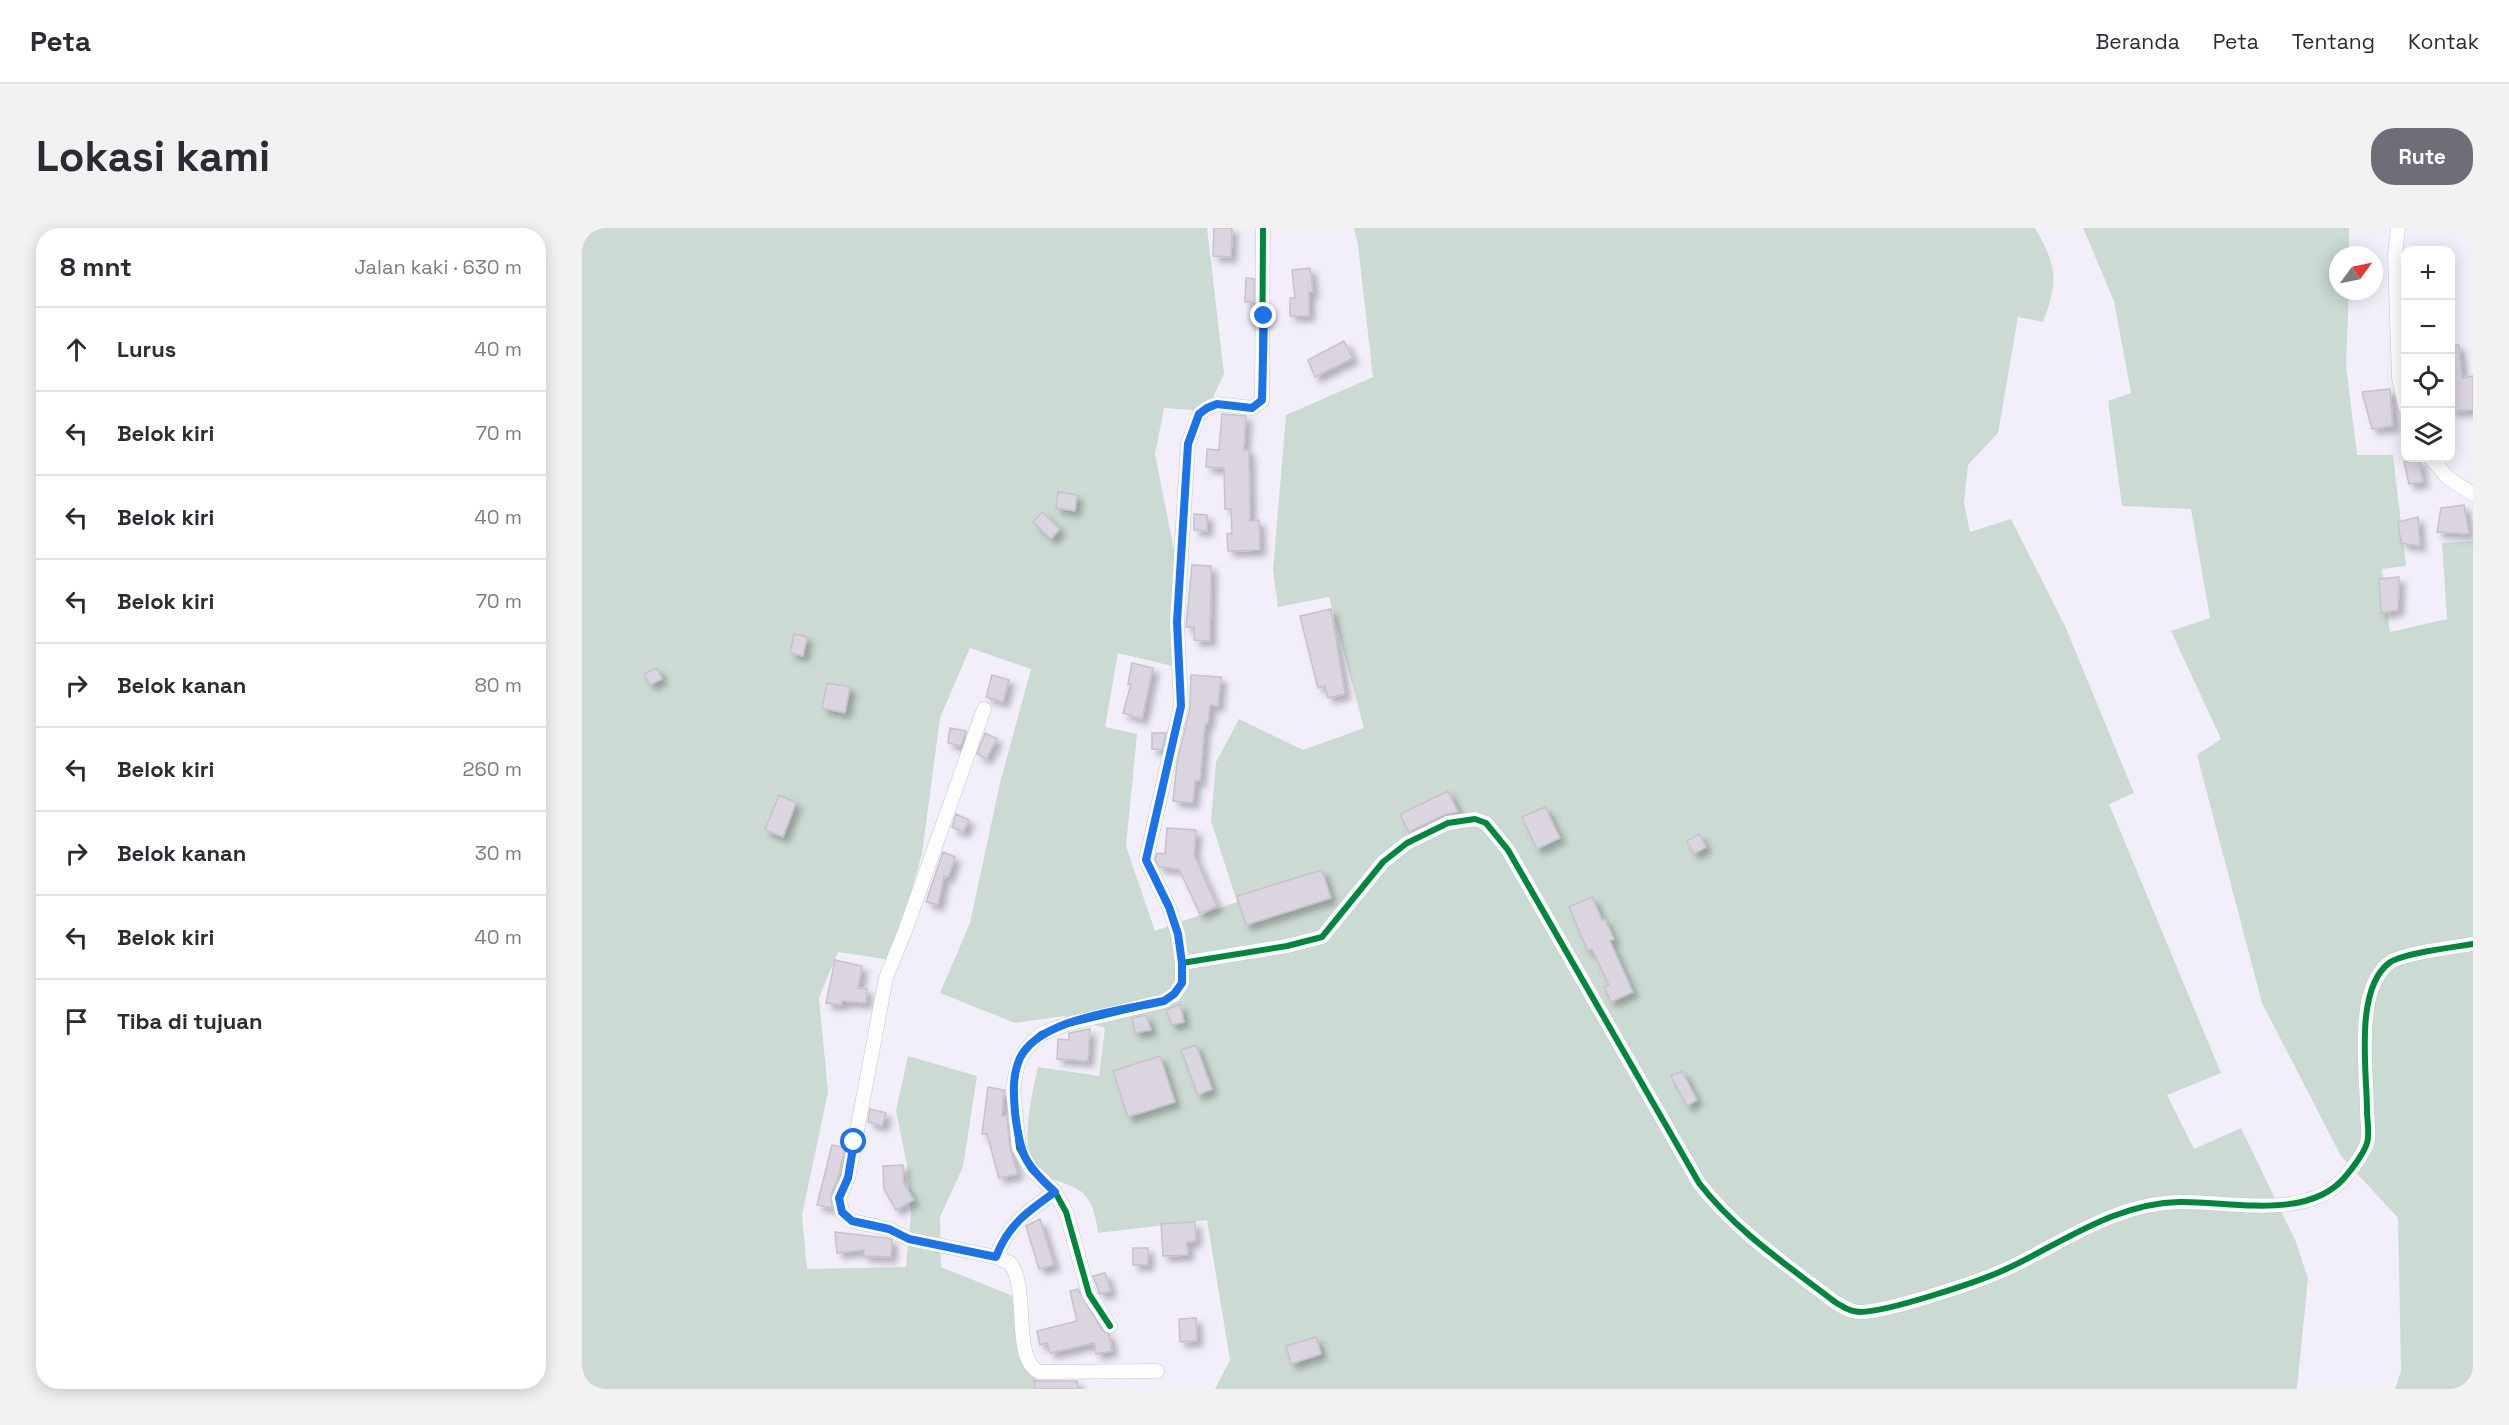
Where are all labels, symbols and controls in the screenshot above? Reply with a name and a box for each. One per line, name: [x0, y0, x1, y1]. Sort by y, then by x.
text: Peta: [30, 23, 91, 59]
text: Beranda: [2095, 28, 2180, 55]
text: Peta: [2213, 28, 2259, 55]
text: Tentang: [2292, 28, 2375, 55]
text: Kontak: [2408, 28, 2479, 55]
button: Rute: [2371, 128, 2473, 185]
text: Lokasi kami: [36, 130, 270, 183]
north arrow: [2329, 246, 2383, 300]
map controls: [2401, 246, 2455, 462]
button: +: [2401, 246, 2455, 300]
text: 8 mnt: [60, 250, 132, 284]
text: Jalan kaki · 630 m: [354, 254, 522, 280]
button: −: [2401, 300, 2455, 354]
route end: [1250, 302, 1276, 328]
icon: ahead: [60, 333, 93, 366]
text: Lurus: [117, 335, 176, 363]
text: 40 m: [474, 336, 522, 362]
button: locate: [2401, 354, 2455, 408]
button: layers: [2401, 408, 2455, 462]
icon: left: [60, 417, 93, 450]
text: Belok kiri: [117, 419, 214, 447]
text: 70 m: [476, 420, 522, 446]
icon: left: [60, 501, 93, 534]
text: Belok kiri: [117, 503, 214, 531]
text: 40 m: [474, 504, 522, 530]
icon: left: [60, 585, 93, 618]
text: Belok kiri: [117, 587, 214, 615]
text: 70 m: [476, 588, 522, 614]
icon: right: [60, 669, 93, 702]
text: Belok kanan: [117, 671, 246, 699]
text: 80 m: [474, 672, 522, 698]
icon: left: [60, 753, 93, 786]
text: Belok kiri: [117, 755, 214, 783]
text: 260 m: [463, 756, 522, 782]
icon: right: [60, 837, 93, 870]
text: Belok kanan: [117, 839, 246, 867]
text: 30 m: [475, 840, 522, 866]
icon: left: [60, 921, 93, 954]
text: Belok kiri: [117, 923, 214, 951]
text: 40 m: [474, 924, 522, 950]
icon: arrive: [60, 1005, 93, 1038]
text: Tiba di tujuan: [117, 1007, 263, 1035]
route start: [840, 1128, 866, 1154]

